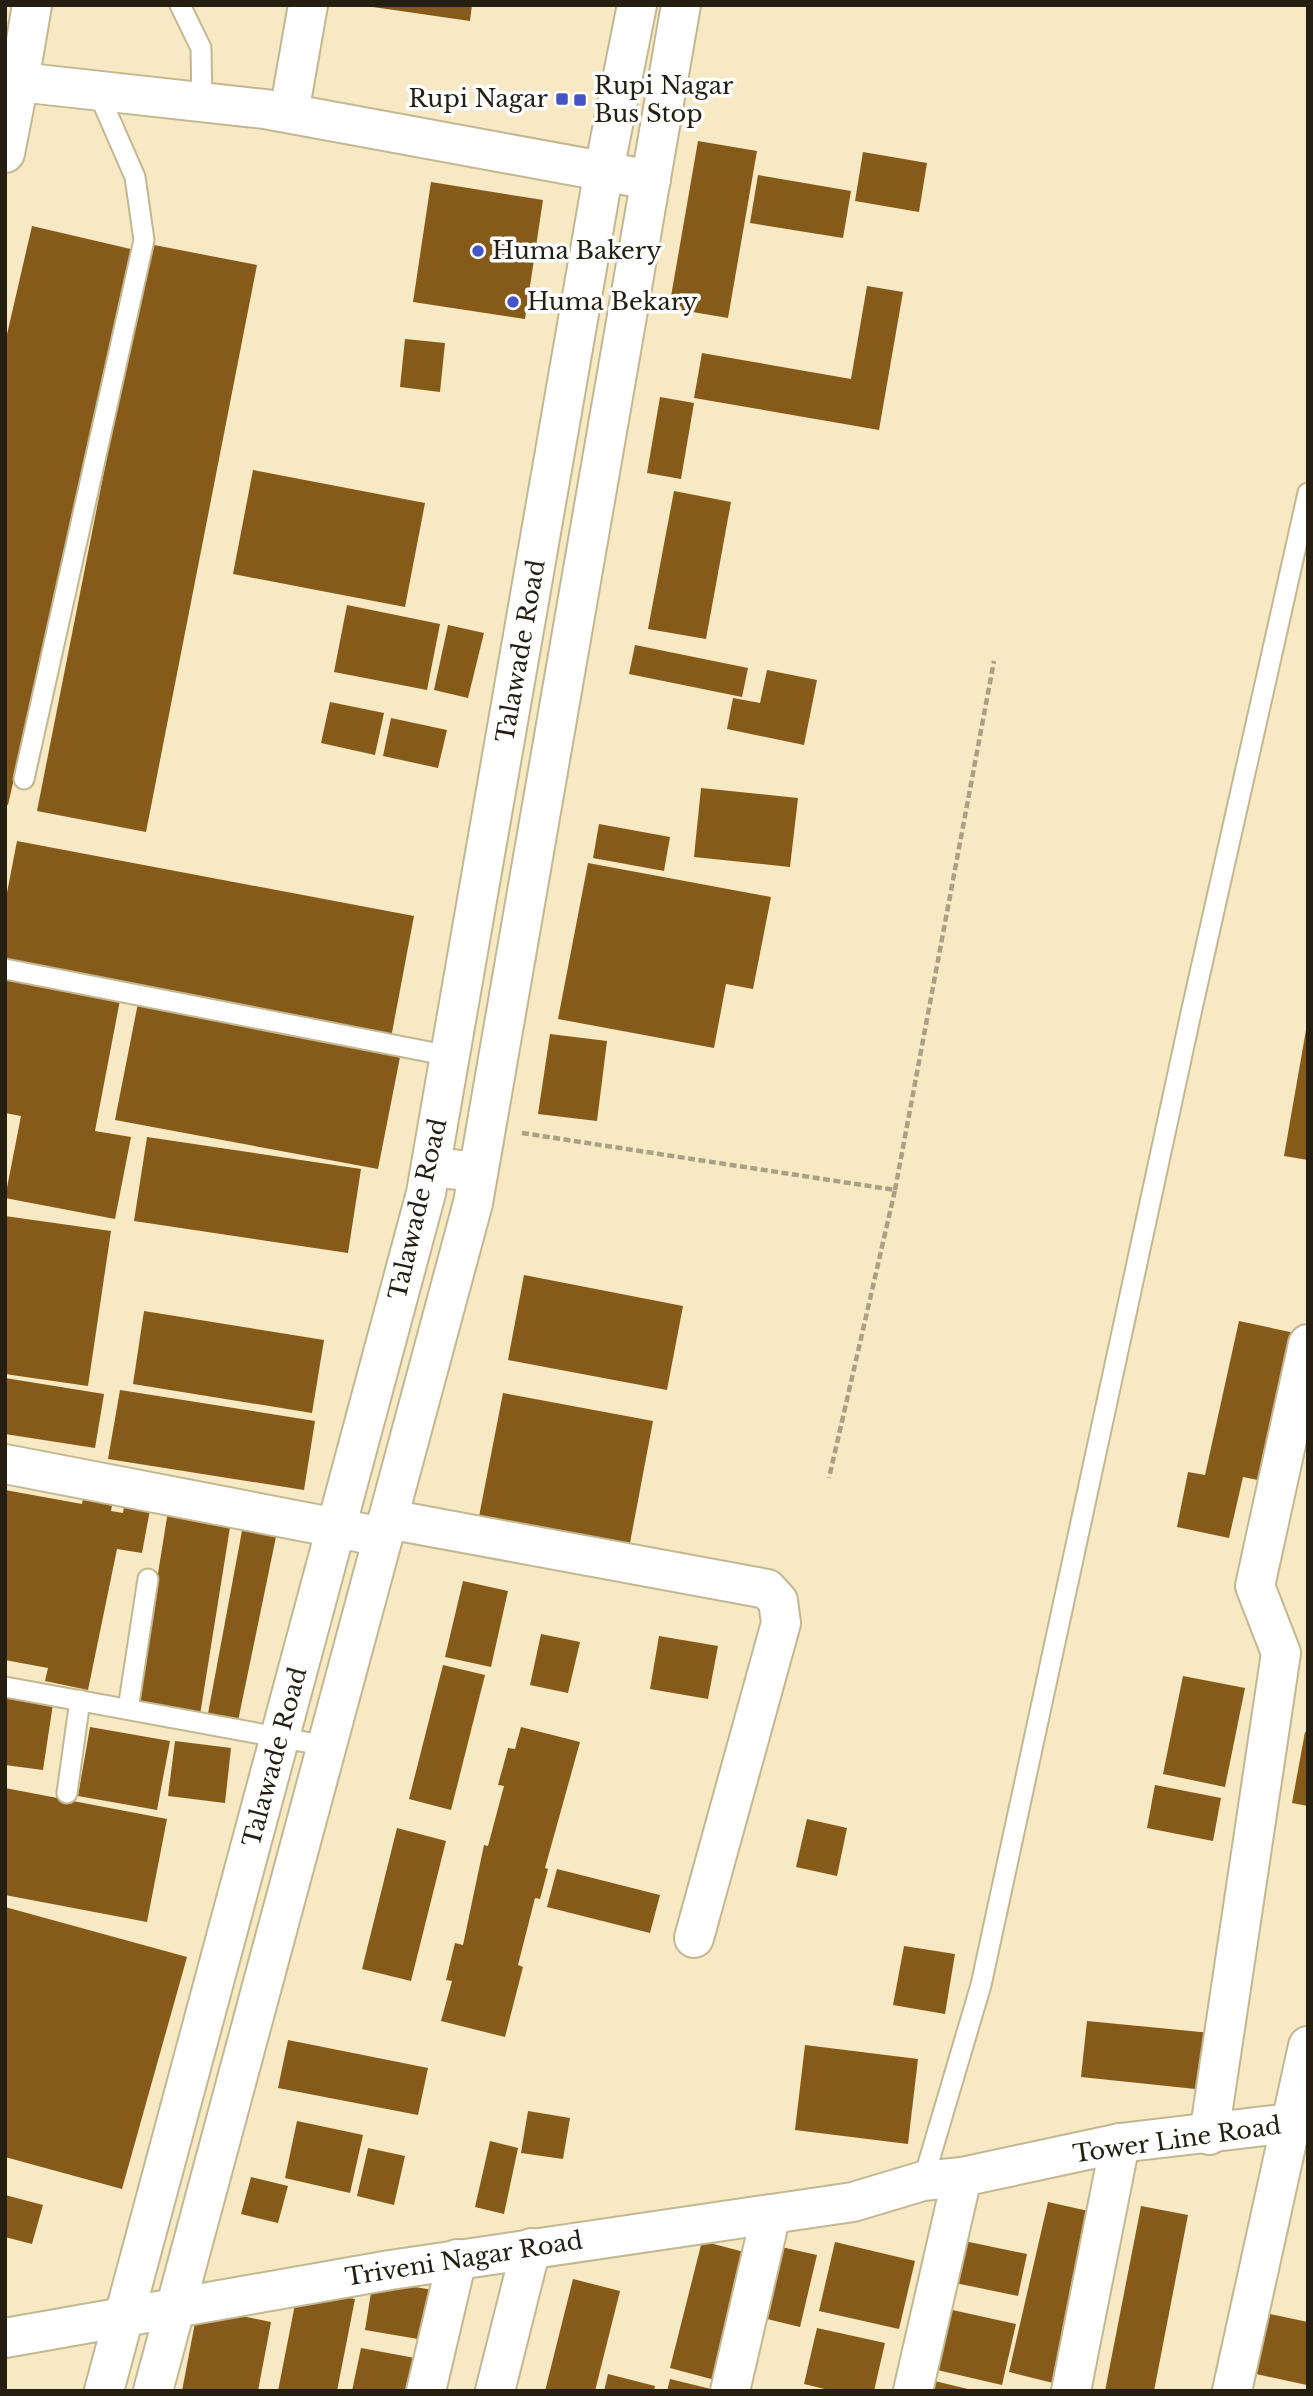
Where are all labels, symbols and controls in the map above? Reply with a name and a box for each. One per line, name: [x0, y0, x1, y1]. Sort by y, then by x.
place label: Rupi Nagar Bus Stop: [594, 71, 734, 128]
place label: Rupi Nagar: [408, 84, 549, 113]
marker: Rupi Nagar: [554, 91, 570, 107]
marker: Rupi Nagar Bus Stop: [572, 92, 588, 108]
place label: Huma Bakery: [492, 236, 662, 265]
marker: Huma Bakery: [470, 243, 486, 259]
place label: Huma Bekary: [527, 287, 698, 316]
marker: Huma Bekary: [505, 294, 521, 310]
street label: Talawade Road: [490, 557, 551, 744]
street label: Talawade Road: [383, 1116, 452, 1302]
street label: Talawade Road: [237, 1664, 312, 1850]
street label: Tower Line Road: [1071, 2111, 1283, 2168]
street label: Triveni Nagar Road: [343, 2225, 585, 2292]

